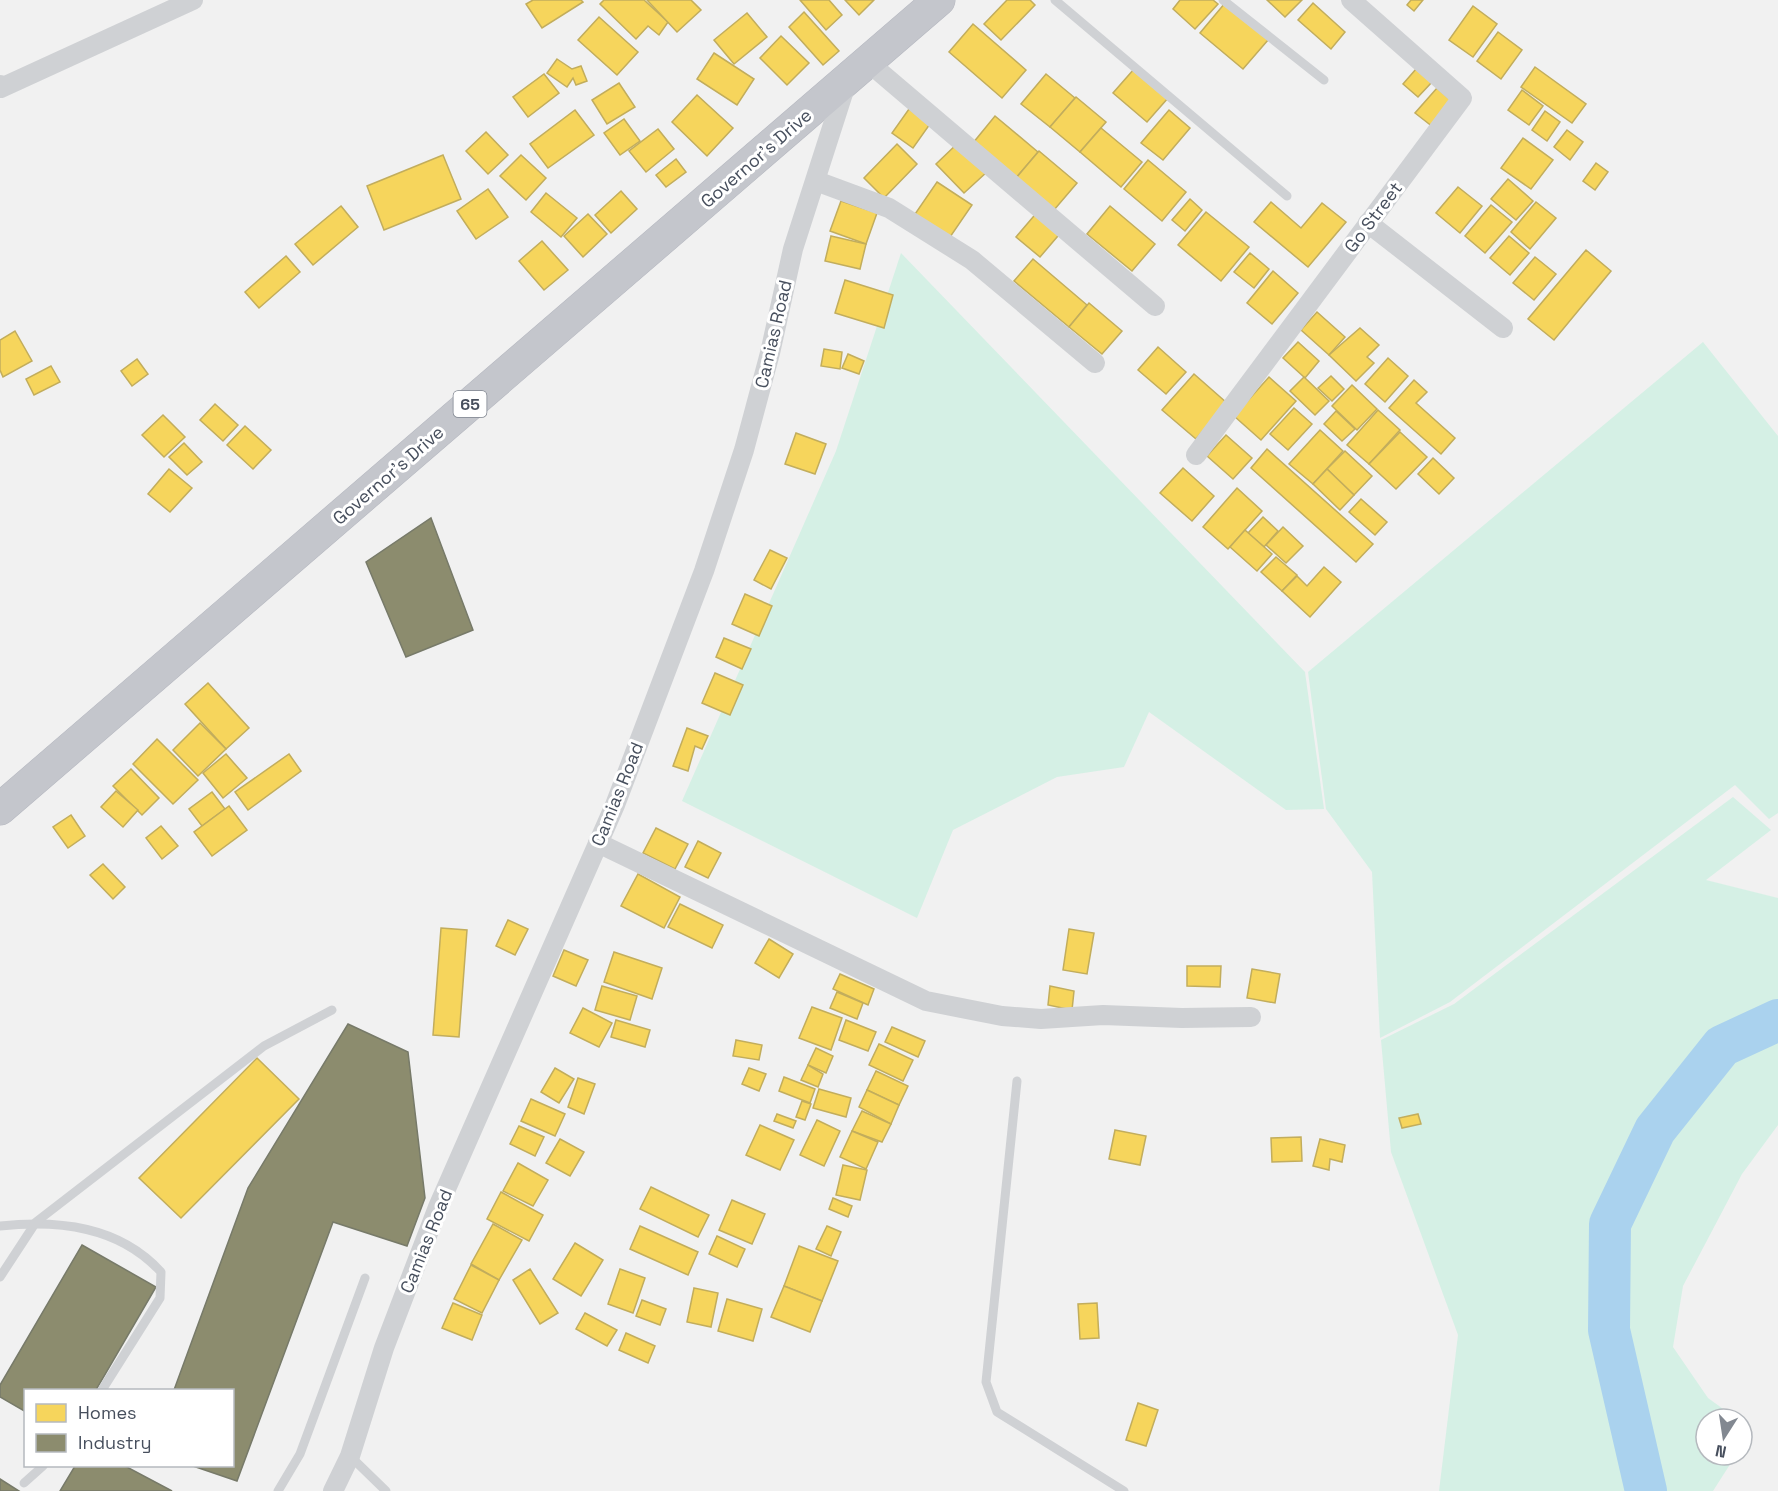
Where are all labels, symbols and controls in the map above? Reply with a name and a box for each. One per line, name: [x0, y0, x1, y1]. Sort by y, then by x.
street label: Governor's Drive: [696, 103, 816, 213]
street label: Go Street: [1339, 177, 1407, 257]
street label: Camias Road: [749, 278, 797, 390]
road number: 65: [454, 391, 486, 417]
street label: Governor's Drive: [328, 420, 448, 530]
street label: Camias Road: [586, 739, 648, 849]
street label: Camias Road: [395, 1186, 457, 1296]
legend: [24, 1389, 234, 1467]
text: Homes: [78, 1401, 137, 1424]
north arrow: [1694, 1407, 1754, 1467]
text: Industry: [78, 1431, 151, 1454]
text: N: [1714, 1440, 1728, 1463]

